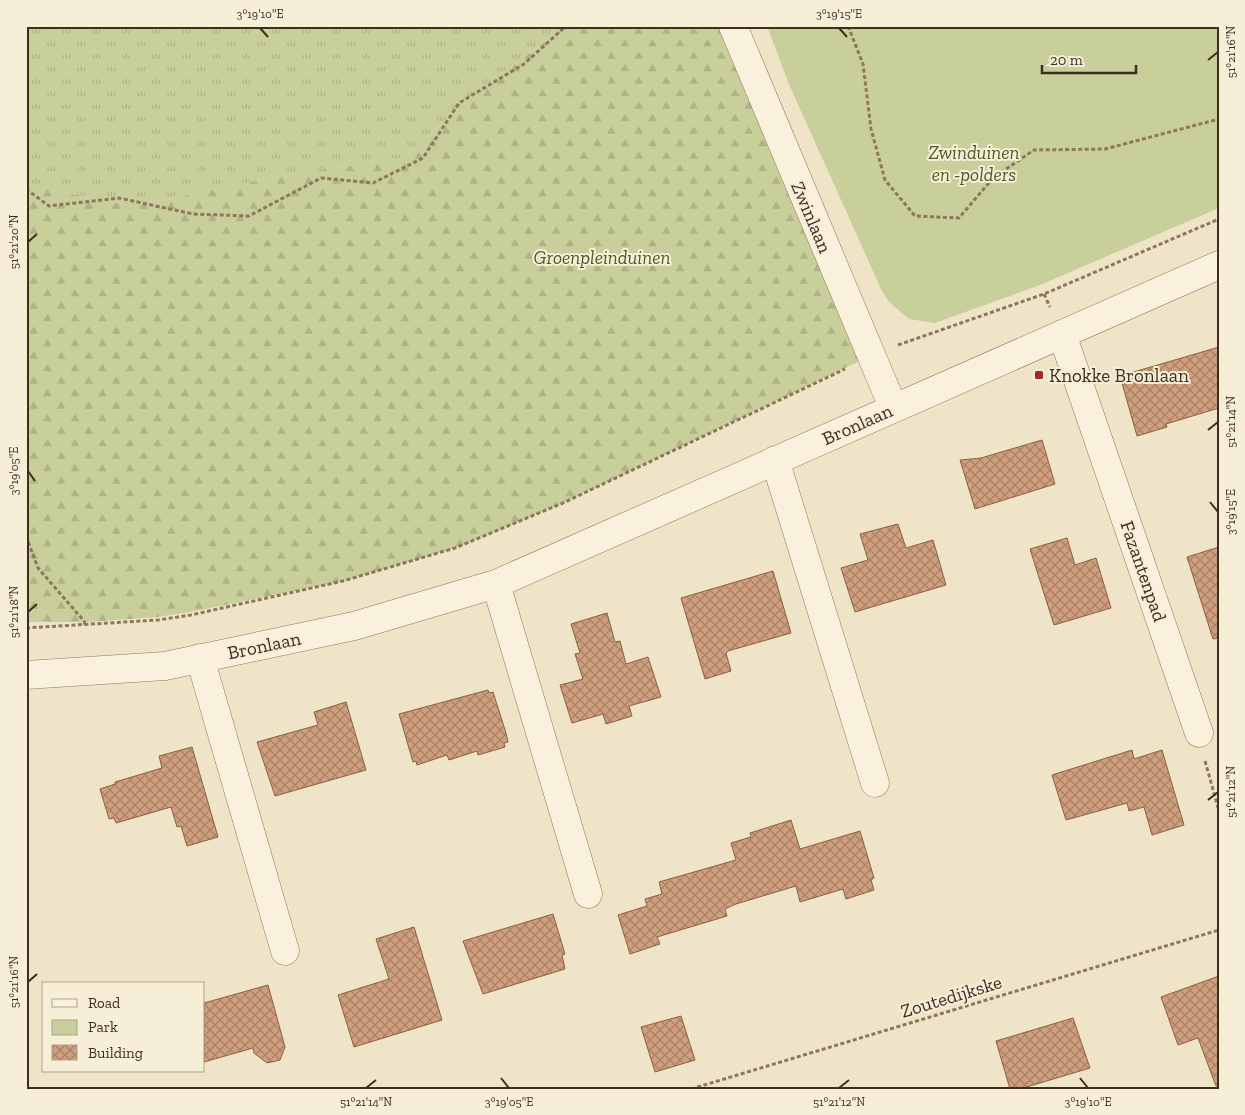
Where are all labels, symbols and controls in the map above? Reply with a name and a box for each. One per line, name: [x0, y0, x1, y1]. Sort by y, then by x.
text: 3°19'10"E: [237, 7, 283, 21]
text: 3°19'15"E: [816, 7, 862, 21]
text: 51°21'16"N: [1224, 26, 1238, 78]
scale bar: [1042, 42, 1136, 74]
text: 20 m: [1050, 51, 1083, 69]
park label: Zwinduinen en -polders: [928, 141, 1020, 186]
street label: Zwinlaan: [786, 178, 837, 257]
text: 51°21'20"N: [7, 215, 21, 269]
park label: Groenpleinduinen: [534, 246, 670, 269]
place label: Knokke Bronlaan: [1049, 364, 1189, 387]
marker: Knokke Bronlaan: [1033, 369, 1045, 381]
text: 51°21'14"N: [1224, 396, 1238, 448]
street label: Bronlaan: [819, 399, 896, 450]
text: 3°19'05"E: [7, 447, 21, 495]
text: 3°19'15"E: [1224, 489, 1238, 535]
street label: Fazantenpad: [1116, 518, 1172, 625]
text: 51°21'18"N: [7, 586, 21, 638]
street label: Bronlaan: [225, 626, 303, 664]
text: 51°21'12"N: [1224, 766, 1238, 818]
text: 51°21'16"N: [7, 956, 21, 1008]
street label: Zoutedijkske: [898, 970, 1005, 1023]
legend: [42, 982, 205, 1072]
text: Road: [88, 994, 121, 1012]
text: Park: [88, 1018, 118, 1036]
text: Building: [88, 1044, 143, 1062]
text: 51°21'14"N: [340, 1095, 392, 1109]
text: 3°19'05"E: [485, 1095, 533, 1109]
text: 51°21'12"N: [813, 1095, 865, 1109]
text: 3°19'10"E: [1065, 1095, 1111, 1109]

